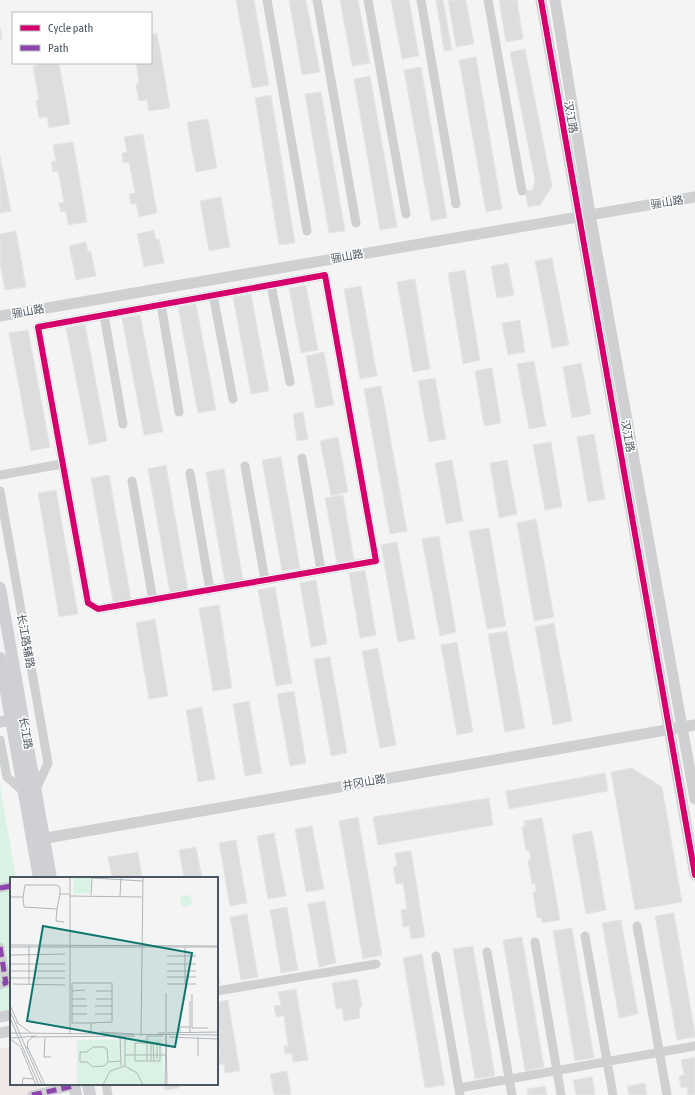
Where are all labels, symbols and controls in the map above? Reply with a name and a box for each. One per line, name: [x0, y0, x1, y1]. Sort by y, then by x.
legend: [12, 12, 152, 64]
text: Cycle path: [48, 21, 93, 35]
text: Path: [48, 41, 69, 55]
street label: 汉江路: [562, 100, 580, 134]
street label: 骊山路: [650, 193, 684, 211]
street label: 骊山路: [330, 247, 364, 265]
street label: 骊山路: [11, 302, 45, 320]
street label: 汉江路: [619, 419, 637, 453]
street label: 长江路辅路: [15, 613, 37, 669]
street label: 长江路: [17, 716, 35, 750]
street label: 井冈山路: [341, 772, 387, 792]
inset map: [10, 877, 218, 1085]

